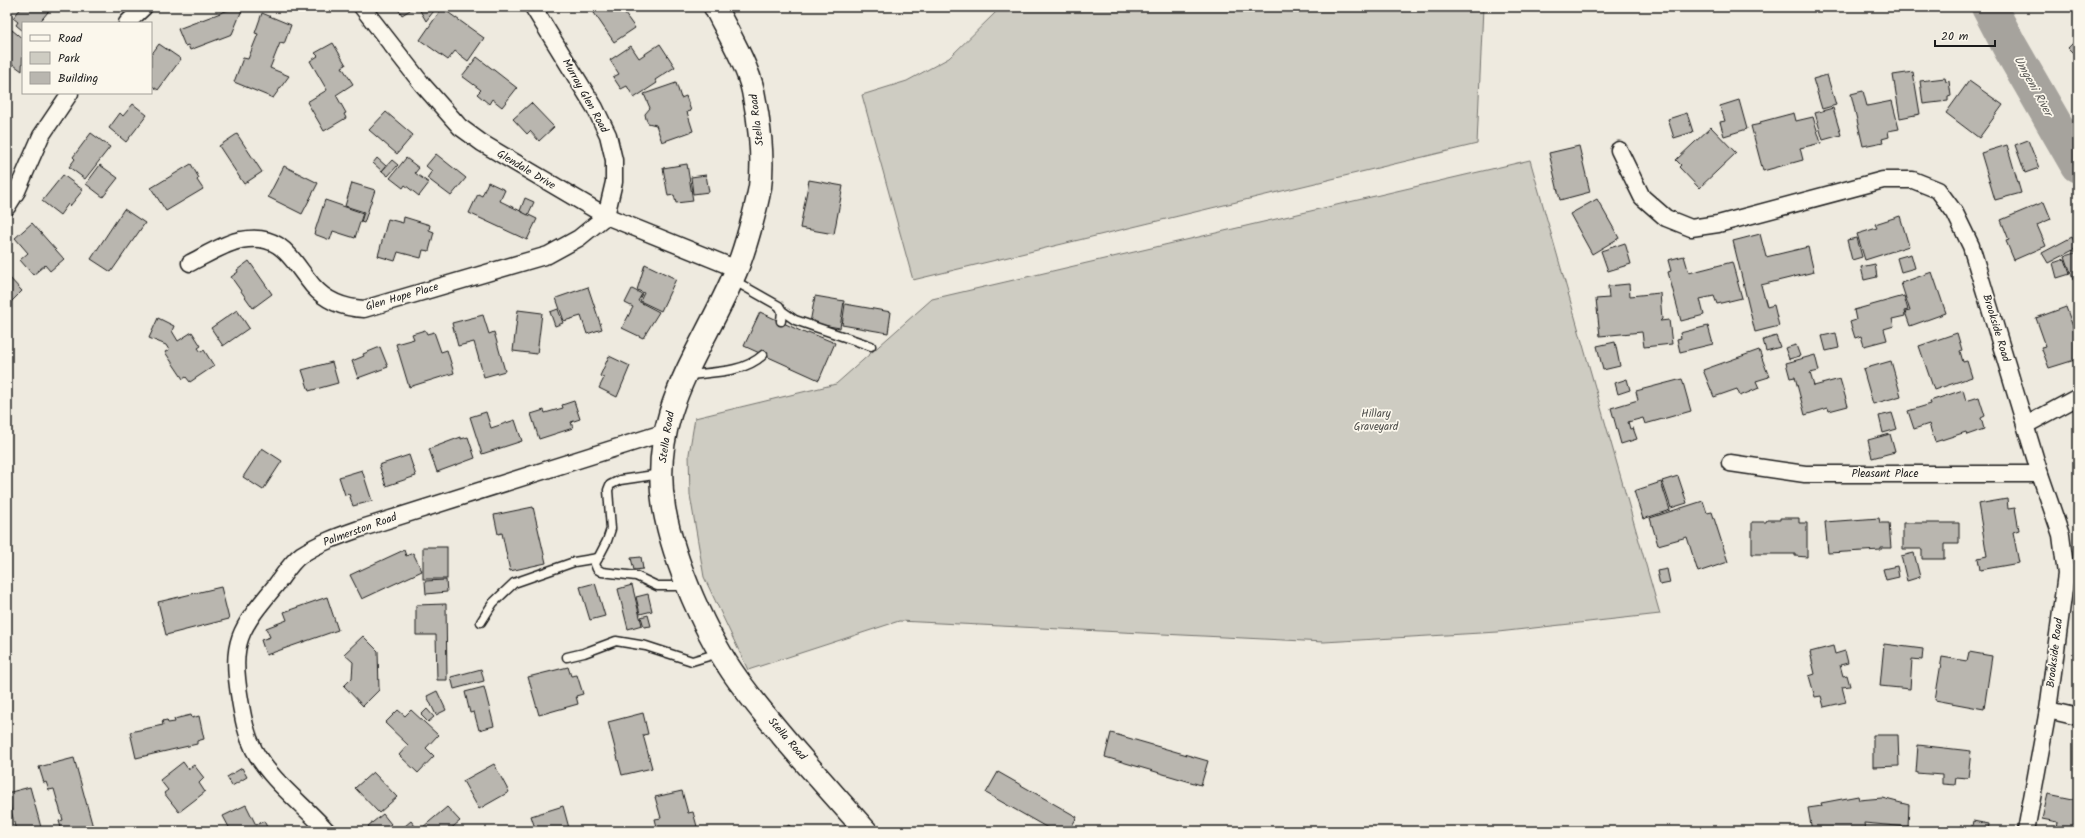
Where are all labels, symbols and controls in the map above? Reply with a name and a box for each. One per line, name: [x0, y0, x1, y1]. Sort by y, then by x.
legend: [22, 22, 152, 94]
scale bar: [1935, 22, 1995, 48]
text: 20 m: [1941, 27, 1969, 46]
text: Road: [58, 29, 83, 48]
text: Park: [58, 49, 80, 68]
water label: Umgeni River: [2009, 52, 2059, 122]
street label: Murray Glen Road: [557, 55, 613, 137]
text: Building: [58, 69, 98, 88]
street label: Stella Road: [745, 93, 769, 147]
street label: Glendale Drive: [493, 145, 559, 195]
street label: Glen Hope Place: [363, 278, 441, 316]
street label: Brookside Road: [1977, 292, 2015, 365]
park label: Hillary Graveyard: [1354, 405, 1399, 436]
street label: Stella Road: [654, 409, 680, 464]
street label: Pleasant Place: [1852, 465, 1918, 483]
street label: Palmerston Road: [321, 508, 400, 552]
street label: Brookside Road: [2042, 617, 2068, 689]
street label: Stella Road: [763, 713, 811, 765]

